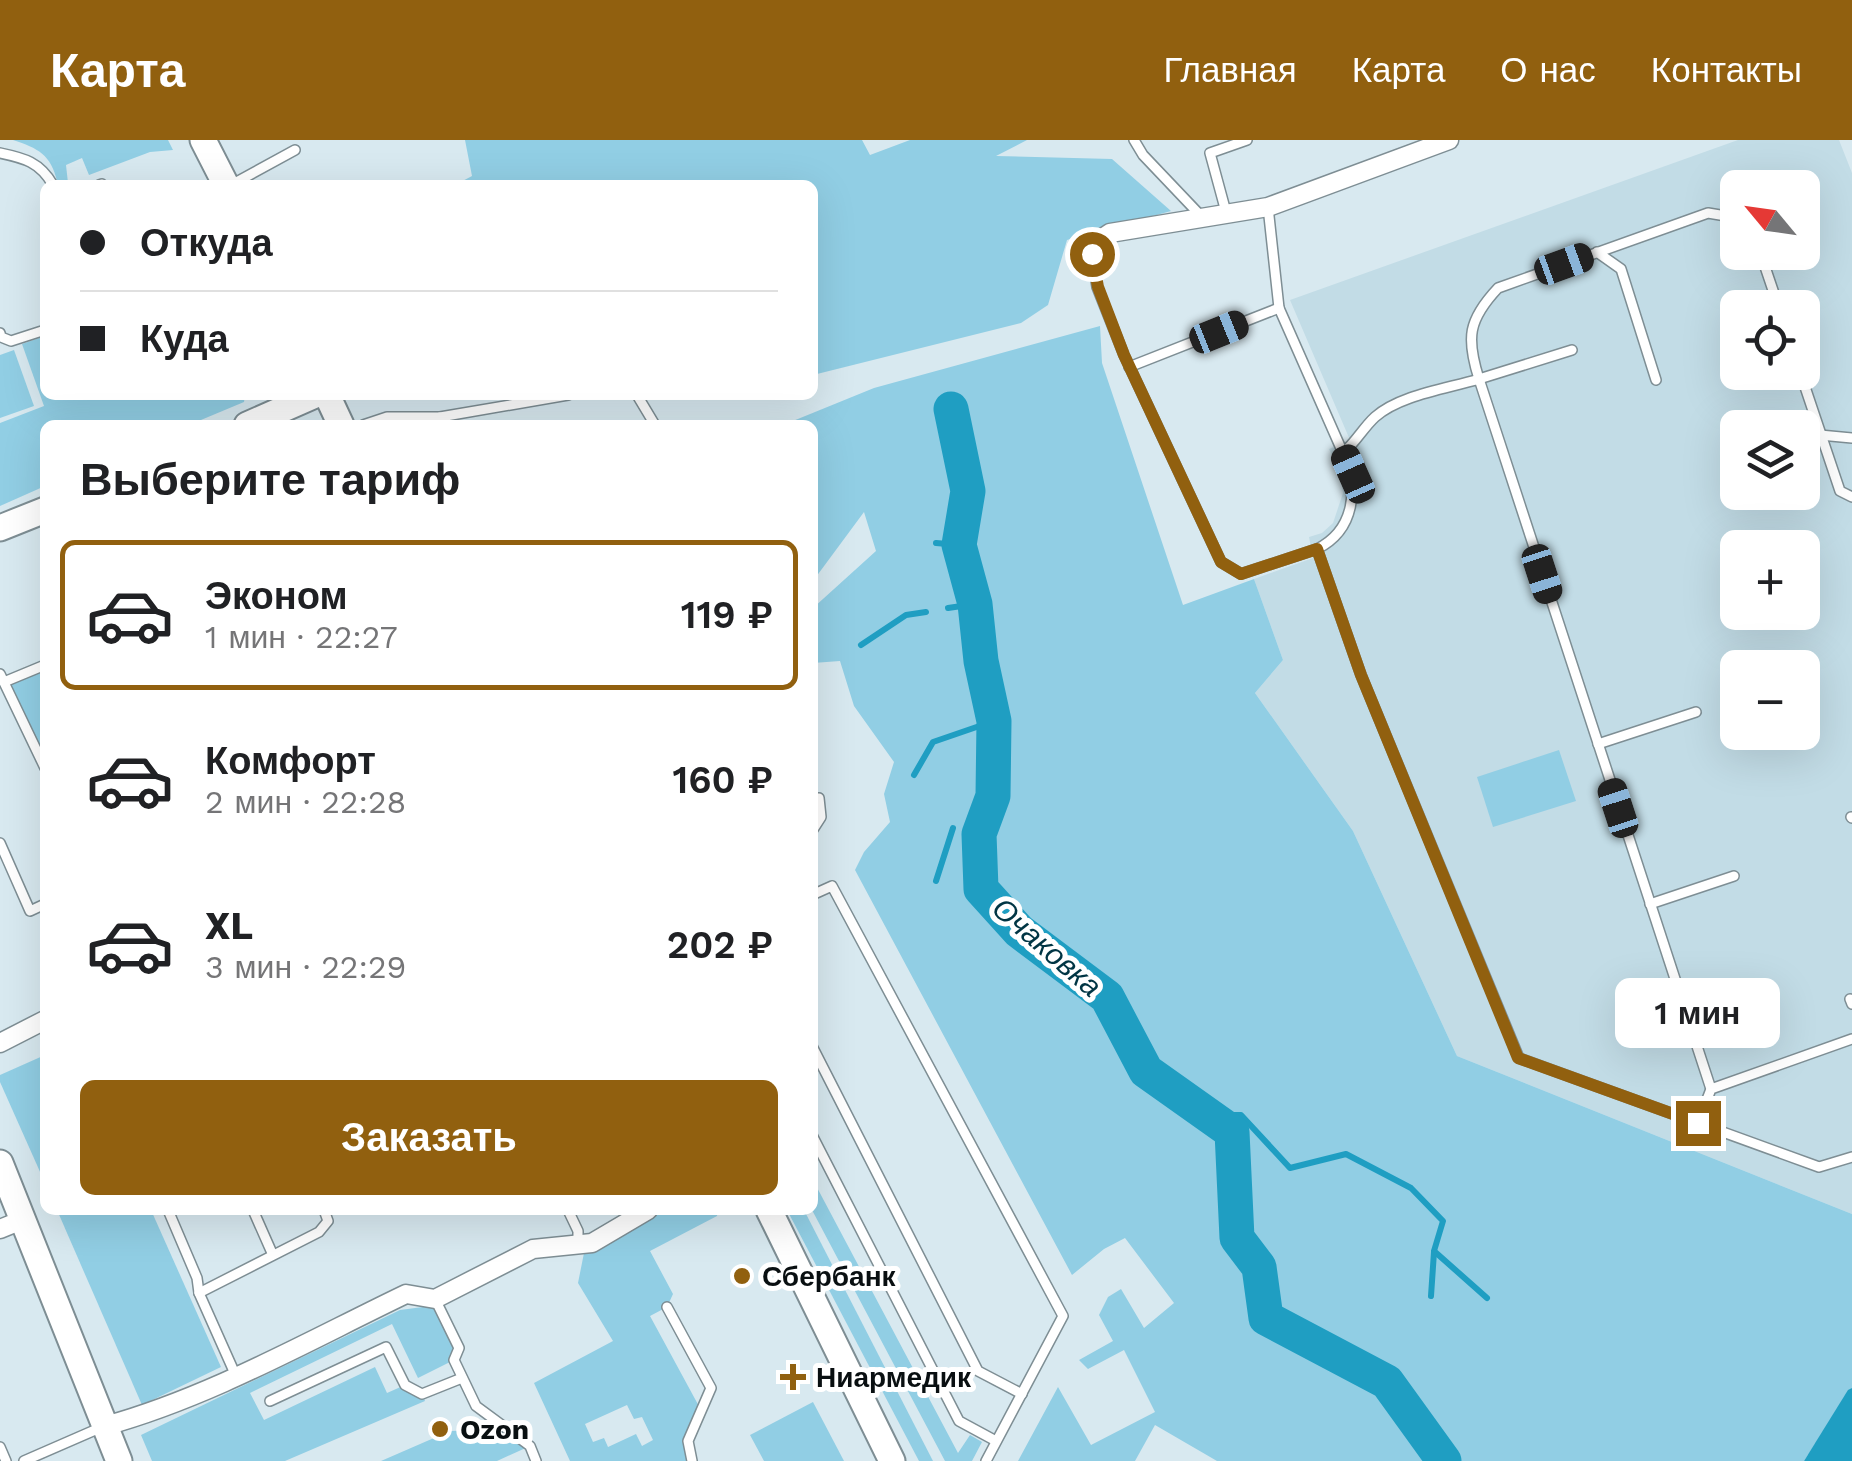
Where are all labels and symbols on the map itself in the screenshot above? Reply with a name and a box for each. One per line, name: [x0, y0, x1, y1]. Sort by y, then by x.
north arrow: [1720, 170, 1820, 270]
route start: [1070, 232, 1115, 277]
car: [1531, 240, 1597, 288]
car: [1186, 307, 1252, 357]
car: [1327, 440, 1379, 508]
car: [1518, 541, 1566, 607]
car: [1594, 775, 1642, 841]
water label: Очаковка: [985, 890, 1109, 1004]
callout: 1 мин: [1616, 978, 1780, 1048]
route end: [1676, 1101, 1721, 1146]
place label: Сбербанк: [762, 1260, 897, 1293]
marker: Сбербанк: [731, 1265, 753, 1287]
place label: Ниармедик: [816, 1361, 972, 1394]
marker: Ниармедик: [780, 1364, 806, 1390]
place label: Ozon: [460, 1413, 529, 1446]
marker: Ozon: [429, 1418, 451, 1440]

